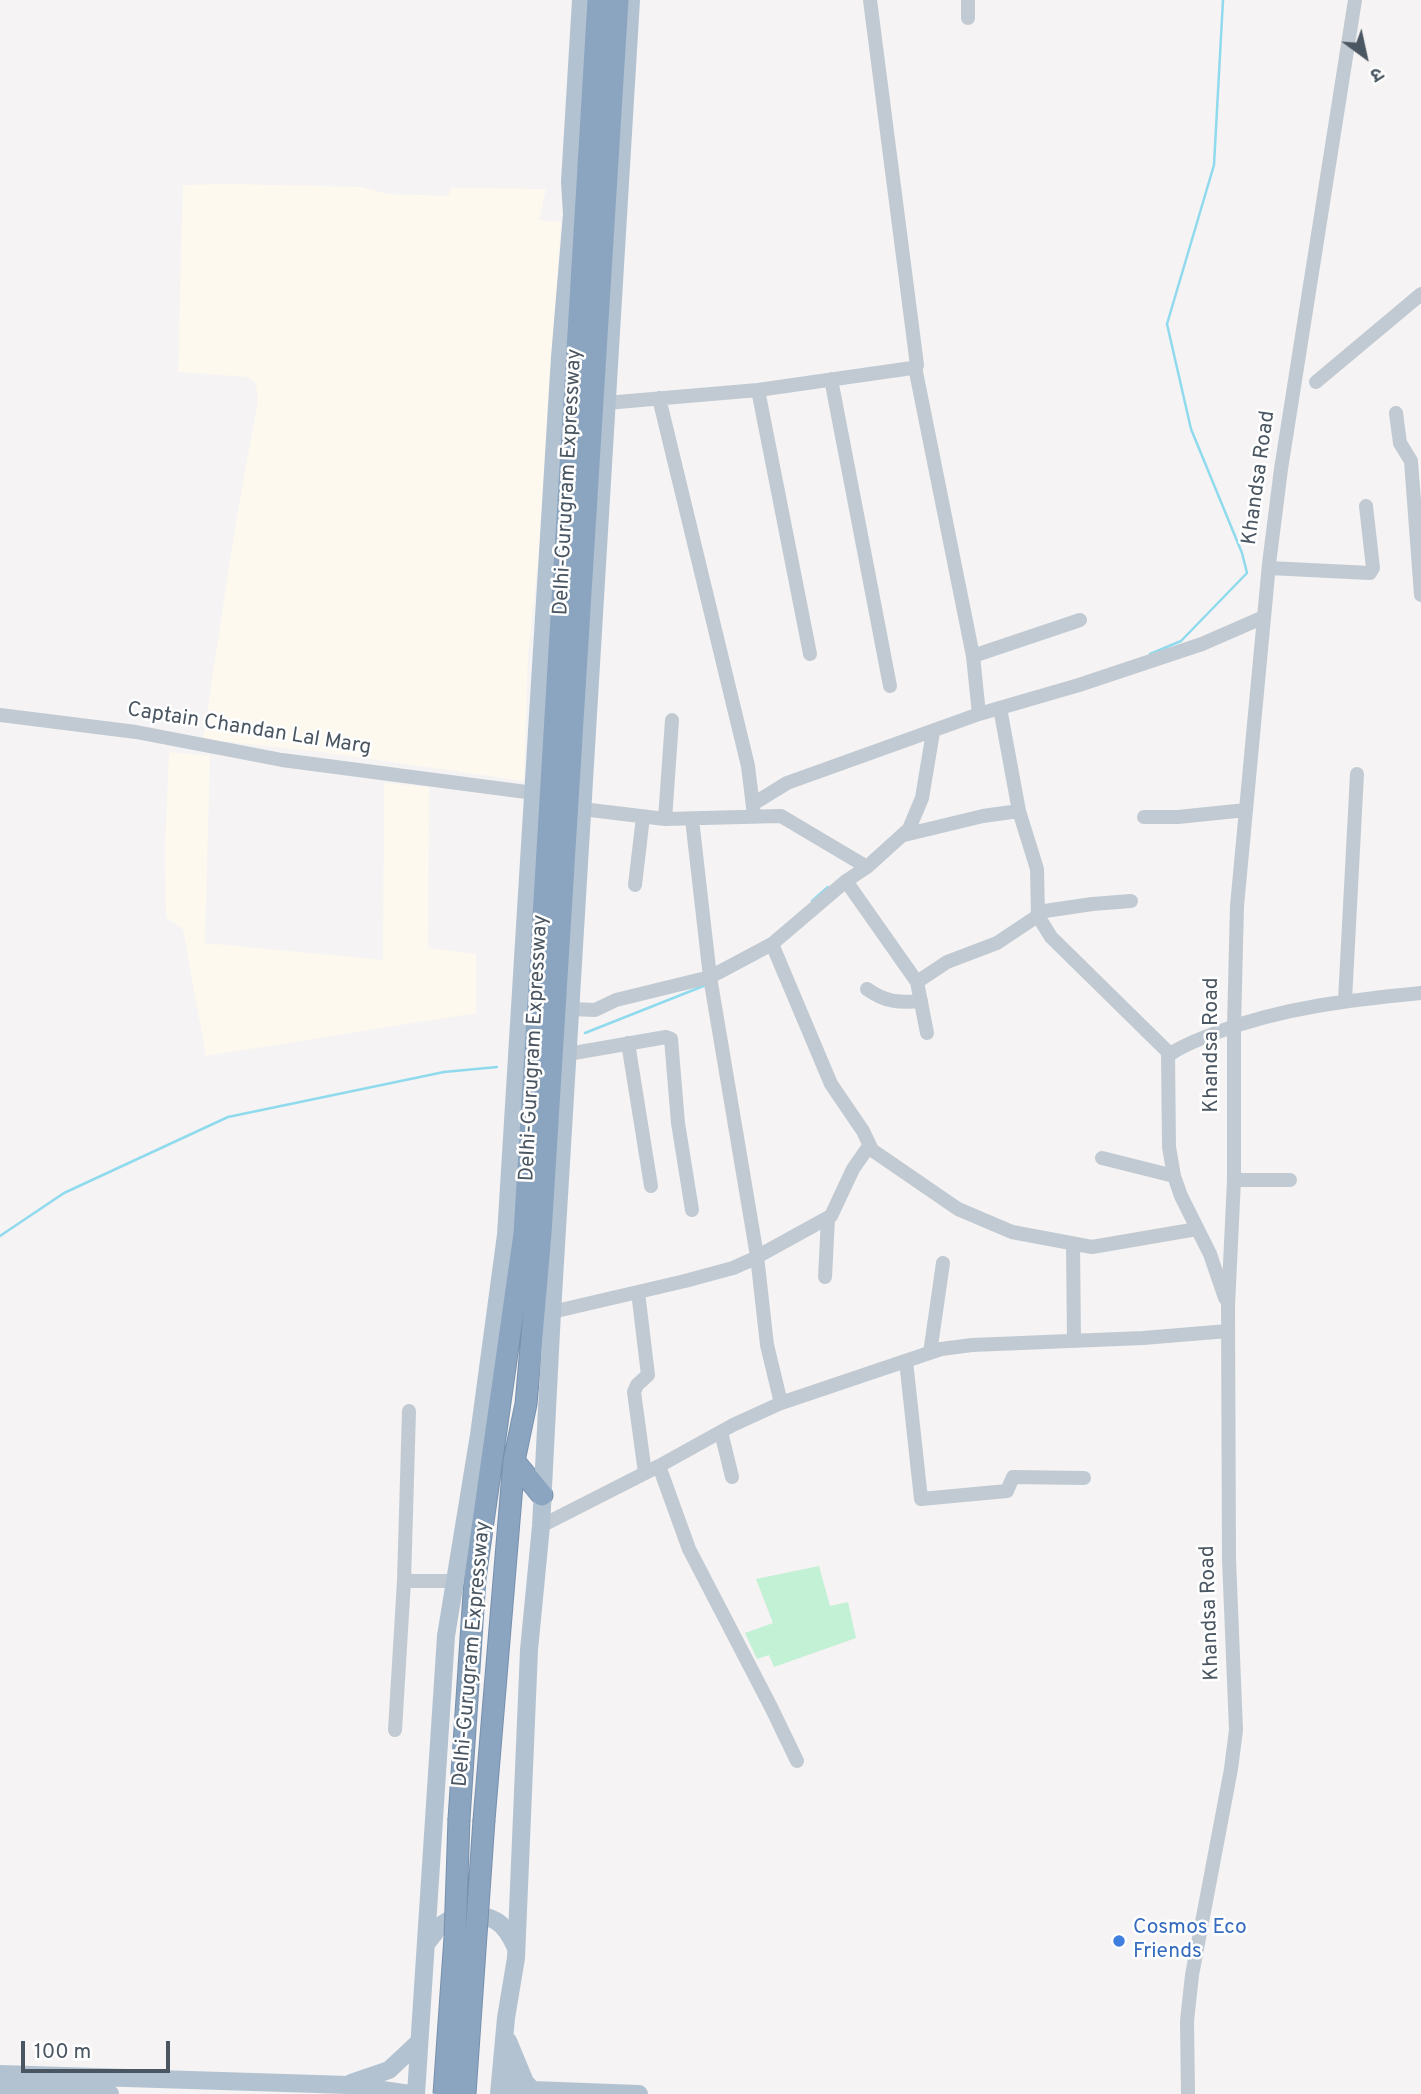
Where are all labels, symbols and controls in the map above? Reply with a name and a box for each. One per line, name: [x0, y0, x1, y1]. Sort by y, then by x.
north arrow: [1330, 21, 1400, 91]
text: उ: [1365, 61, 1388, 87]
street label: Delhi-Gurugram Expressway: [549, 348, 589, 616]
street label: Khandsa Road: [1238, 409, 1282, 547]
street label: Captain Chandan Lal Marg: [125, 698, 373, 762]
street label: Delhi-Gurugram Expressway: [515, 914, 555, 1182]
street label: Khandsa Road: [1200, 977, 1226, 1113]
street label: Delhi-Gurugram Expressway: [449, 1520, 497, 1788]
street label: Khandsa Road: [1196, 1545, 1226, 1681]
place label: Cosmos Eco Friends: [1133, 1916, 1247, 1966]
marker: Cosmos Eco Friends: [1111, 1933, 1127, 1949]
scale bar: [24, 2028, 173, 2072]
text: 100 m: [34, 2039, 91, 2066]

